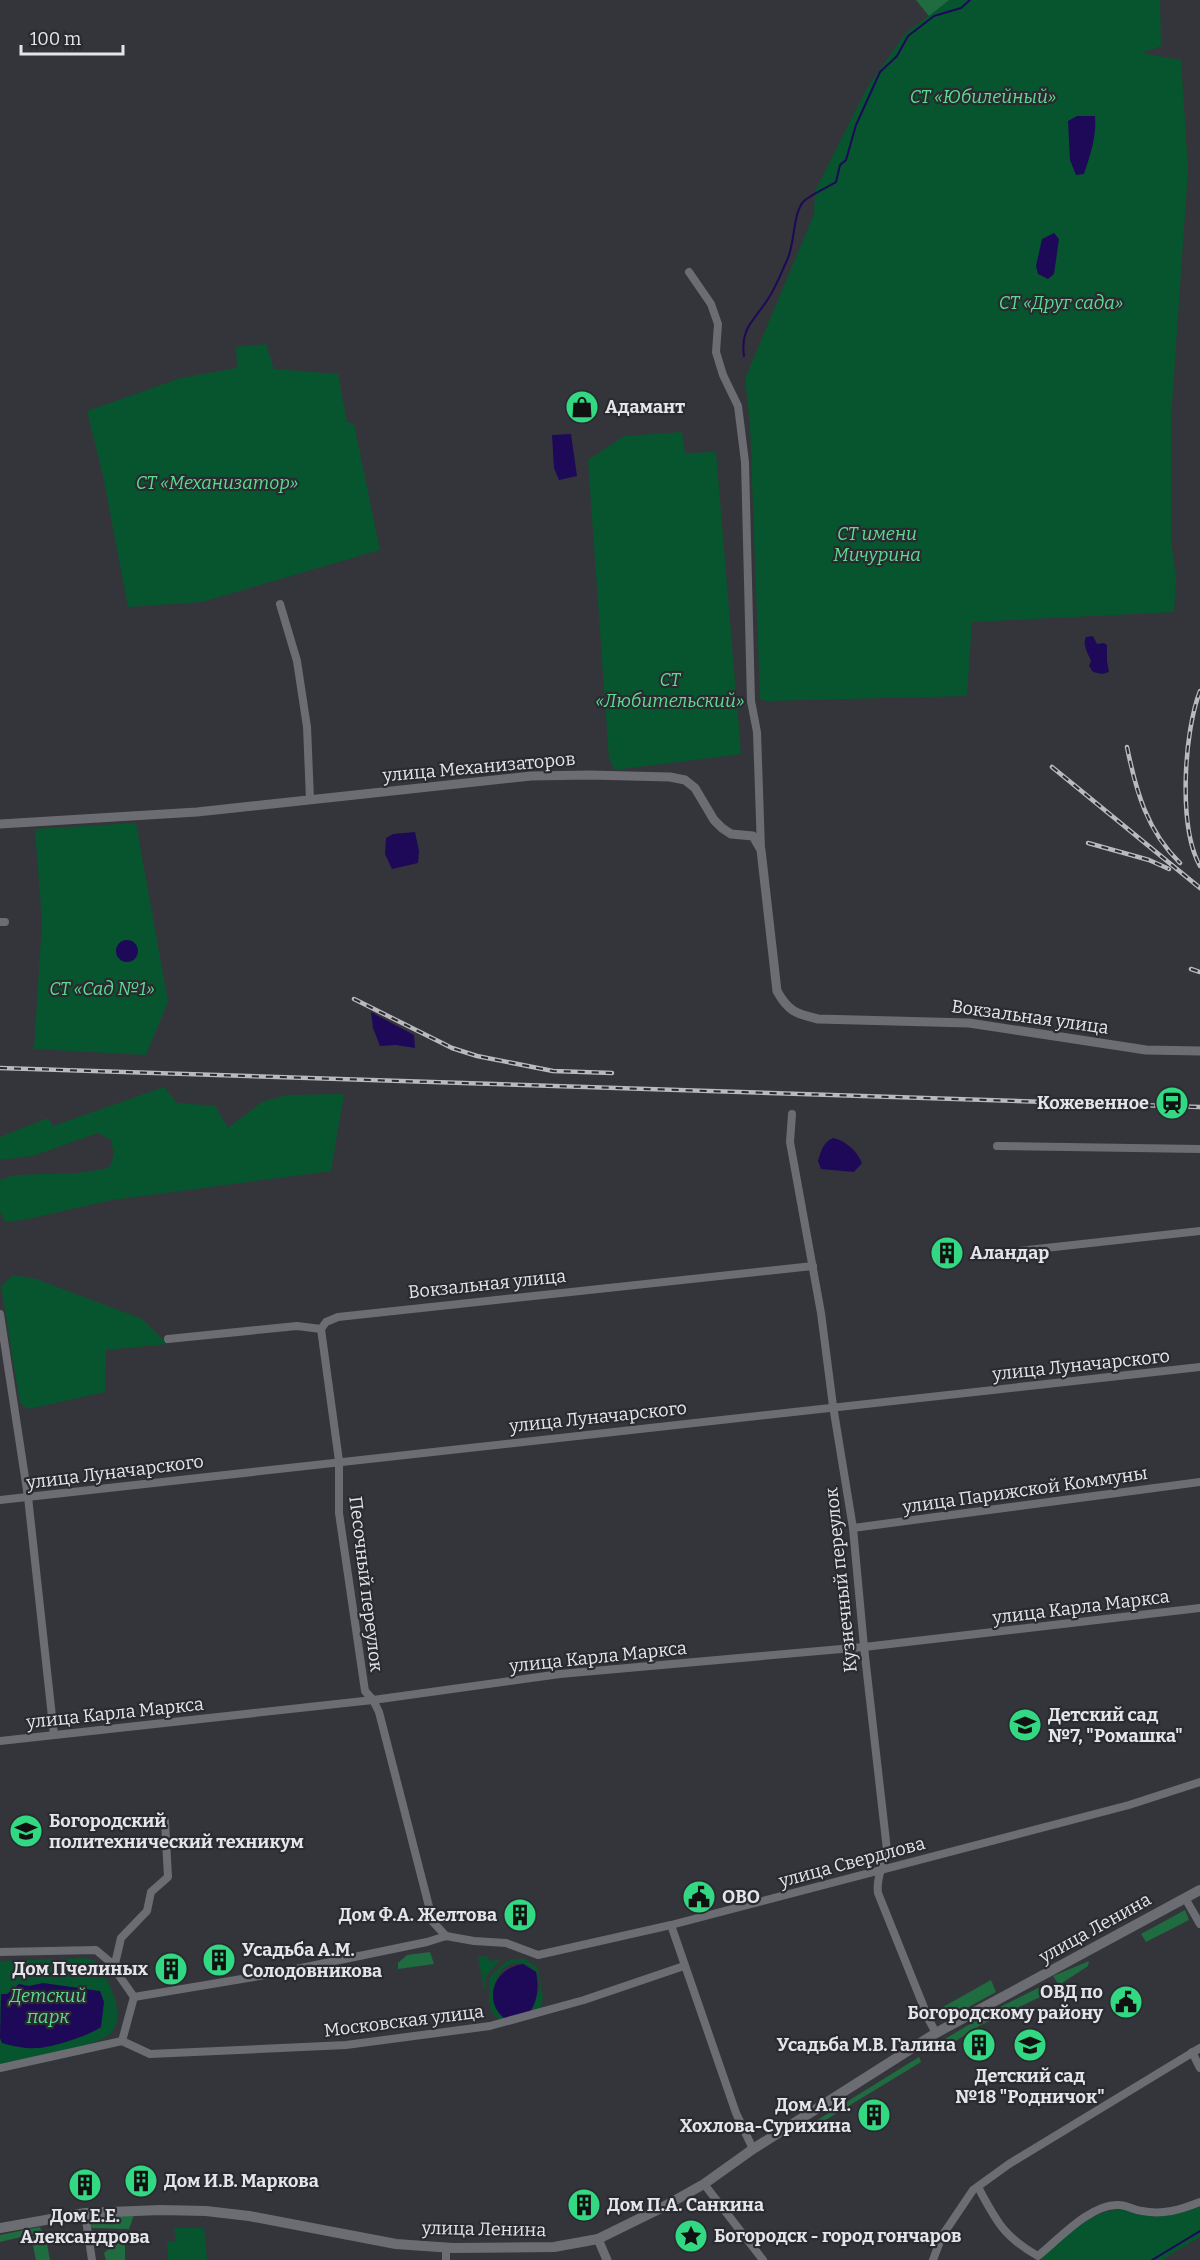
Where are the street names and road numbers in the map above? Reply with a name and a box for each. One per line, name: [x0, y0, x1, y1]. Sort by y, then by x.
street label: улица Механизаторов: [381, 748, 576, 786]
street label: Вокзальная улица: [950, 995, 1110, 1039]
street label: Вокзальная улица: [407, 1265, 567, 1303]
street label: улица Луначарского: [990, 1345, 1171, 1385]
street label: улица Луначарского: [507, 1397, 688, 1437]
street label: улица Луначарского: [24, 1450, 205, 1494]
street label: улица Парижской Коммуны: [900, 1462, 1149, 1518]
street label: Кузнечный переулок: [820, 1486, 862, 1674]
street label: Песочный переулок: [344, 1495, 388, 1673]
street label: улица Карла Маркса: [990, 1585, 1171, 1629]
street label: улица Карла Маркса: [507, 1637, 688, 1677]
street label: улица Карла Маркса: [24, 1693, 205, 1733]
street label: улица Свердлова: [776, 1832, 928, 1892]
street label: улица Ленина: [1034, 1888, 1155, 1968]
street label: Московская улица: [323, 2000, 485, 2042]
street label: улица Ленина: [421, 2217, 547, 2241]

